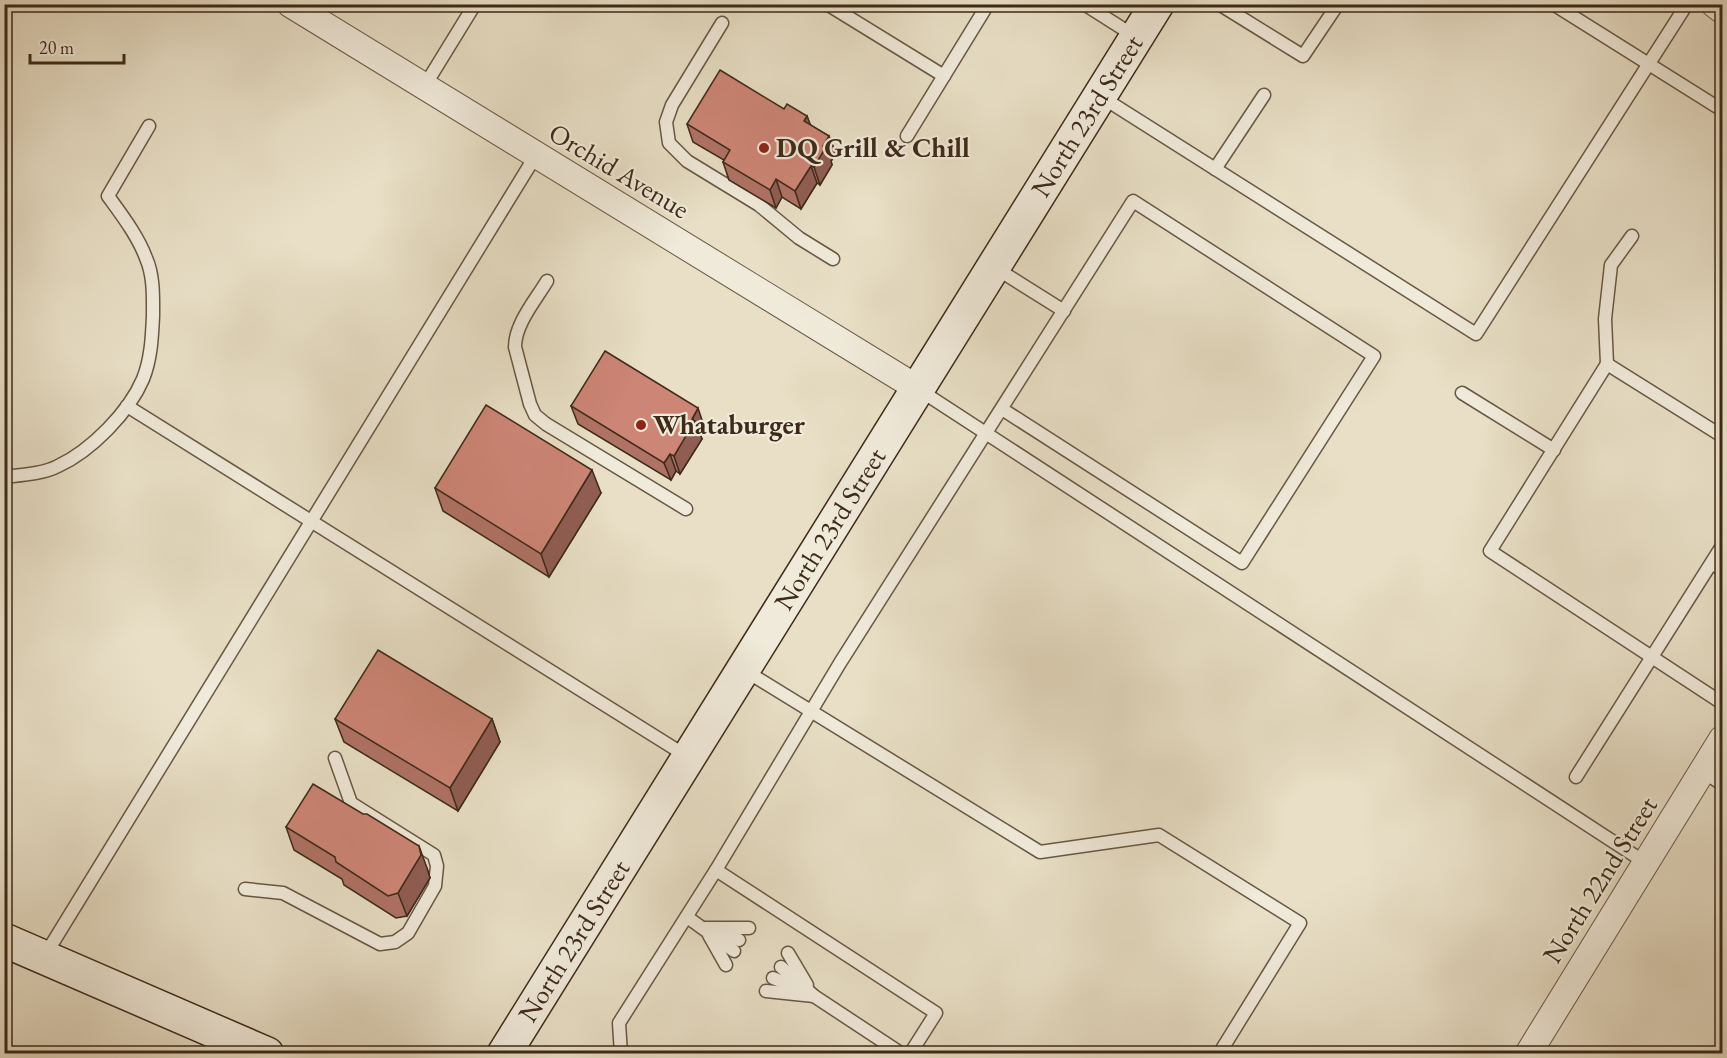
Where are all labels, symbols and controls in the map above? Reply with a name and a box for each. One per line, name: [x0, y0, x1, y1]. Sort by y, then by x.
scale bar: [30, 27, 124, 65]
street label: North 23rd Street: [1023, 28, 1151, 203]
text: 20 m: [39, 36, 74, 59]
street label: Orchid Avenue: [543, 115, 696, 226]
place label: DQ Grill & Chill: [776, 130, 970, 165]
marker: DQ Grill & Chill: [757, 141, 771, 155]
place label: Whataburger: [653, 407, 806, 442]
marker: Whataburger: [634, 418, 648, 432]
street label: North 23rd Street: [766, 441, 894, 616]
street label: North 22nd Street: [1534, 789, 1665, 970]
street label: North 23rd Street: [510, 853, 638, 1028]

